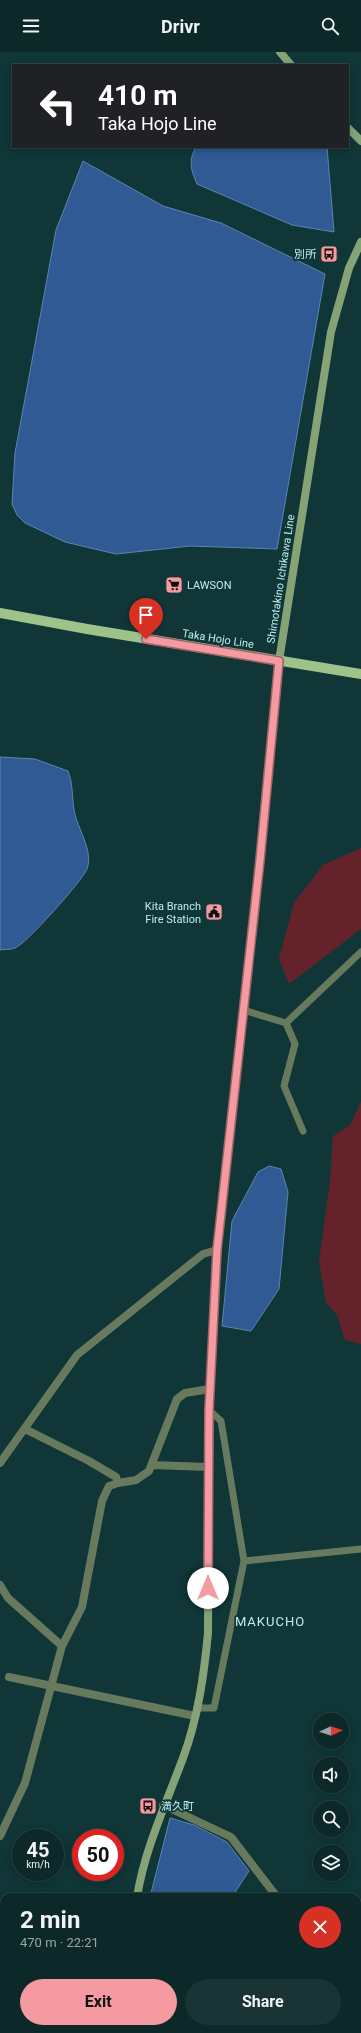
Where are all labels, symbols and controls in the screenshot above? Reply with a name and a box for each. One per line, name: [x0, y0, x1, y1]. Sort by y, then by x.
icon: menu: [20, 15, 42, 37]
icon: search: [319, 15, 341, 37]
text: Drivr: [161, 16, 200, 37]
text: 410 m: [98, 79, 177, 112]
icon: left: [32, 80, 84, 132]
text: Taka Hojo Line: [98, 113, 217, 134]
bus stop icon: 別所: [319, 244, 339, 264]
place label: 別所: [294, 248, 317, 261]
street label: Shimotakino Ichikawa Line: [264, 513, 298, 645]
supermarket icon: LAWSON: [164, 575, 184, 595]
place label: LAWSON: [187, 579, 232, 592]
pin: [129, 598, 163, 639]
icon: arrive: [135, 604, 157, 626]
street label: Taka Hojo Line: [181, 627, 255, 651]
place label: Kita Branch Fire Station: [145, 900, 201, 926]
public building icon: Kita Branch Fire Station: [204, 902, 224, 922]
position arrow: [187, 1567, 229, 1609]
district label: MAKUCHO: [235, 1614, 305, 1629]
north arrow: [313, 1713, 349, 1749]
map controls: [313, 1713, 349, 1881]
button: sound: [313, 1757, 349, 1793]
bus stop icon: 満久町: [138, 1796, 158, 1816]
place label: 満久町: [161, 1800, 194, 1813]
button: search: [313, 1801, 349, 1837]
speed limit sign: 50: [72, 1829, 124, 1881]
text: 45: [27, 1838, 49, 1862]
button: layers: [313, 1845, 349, 1881]
text: km/h: [26, 1859, 50, 1870]
text: 2 min: [20, 1906, 80, 1934]
button: close: [299, 1906, 341, 1948]
text: 470 m · 22:21: [20, 1935, 99, 1950]
button: Exit: [20, 1979, 177, 2025]
button: Share: [185, 1979, 341, 2025]

